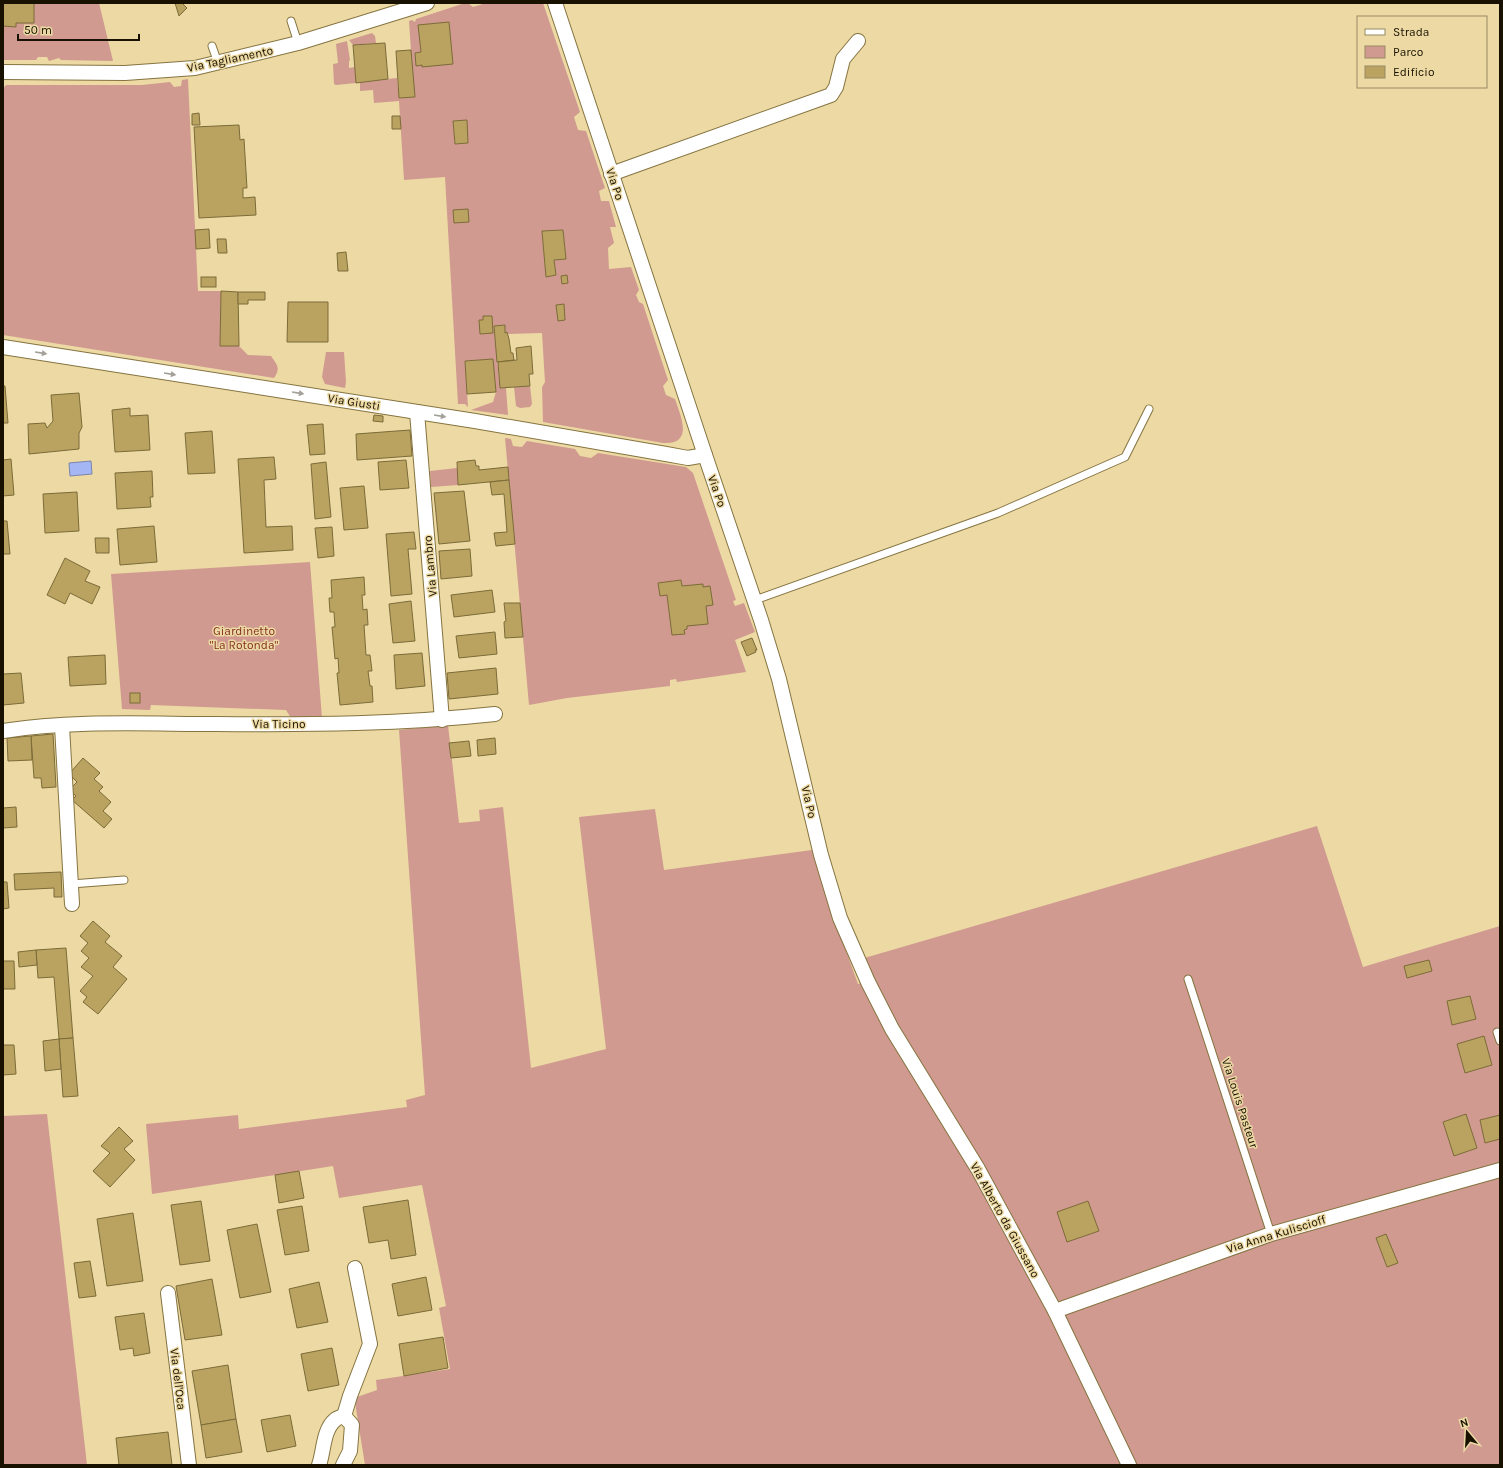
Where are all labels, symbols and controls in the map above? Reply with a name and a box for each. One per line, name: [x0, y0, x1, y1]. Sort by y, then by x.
scale bar: [18, 16, 139, 42]
legend: [1357, 16, 1487, 88]
text: 50 m: [24, 23, 52, 37]
text: Strada: [1393, 25, 1429, 39]
street label: Via Tagliamento: [186, 43, 274, 75]
text: Parco: [1393, 45, 1423, 59]
text: Edificio: [1393, 65, 1434, 79]
street label: Via Po: [603, 166, 627, 202]
one-way arrow: [35, 350, 48, 356]
one-way arrow: [164, 371, 176, 377]
one-way arrow: [292, 391, 304, 397]
street label: Via Giusti: [327, 391, 381, 413]
one-way arrow: [434, 413, 447, 419]
street label: Via Po: [705, 473, 729, 509]
street label: Via Lambro: [420, 535, 440, 597]
park label: Giardinetto "La Rotonda": [210, 624, 279, 652]
street label: Via Ticino: [253, 717, 305, 731]
street label: Via Po: [798, 784, 820, 820]
street label: Via Louis Pasteur: [1219, 1056, 1261, 1150]
street label: Via Alberto da Giussano: [967, 1160, 1043, 1280]
street label: Via Anna Kuliscioff: [1225, 1212, 1328, 1256]
street label: Via dell'Oca: [167, 1347, 189, 1411]
north arrow: [1447, 1412, 1487, 1452]
text: N: [1458, 1416, 1470, 1430]

